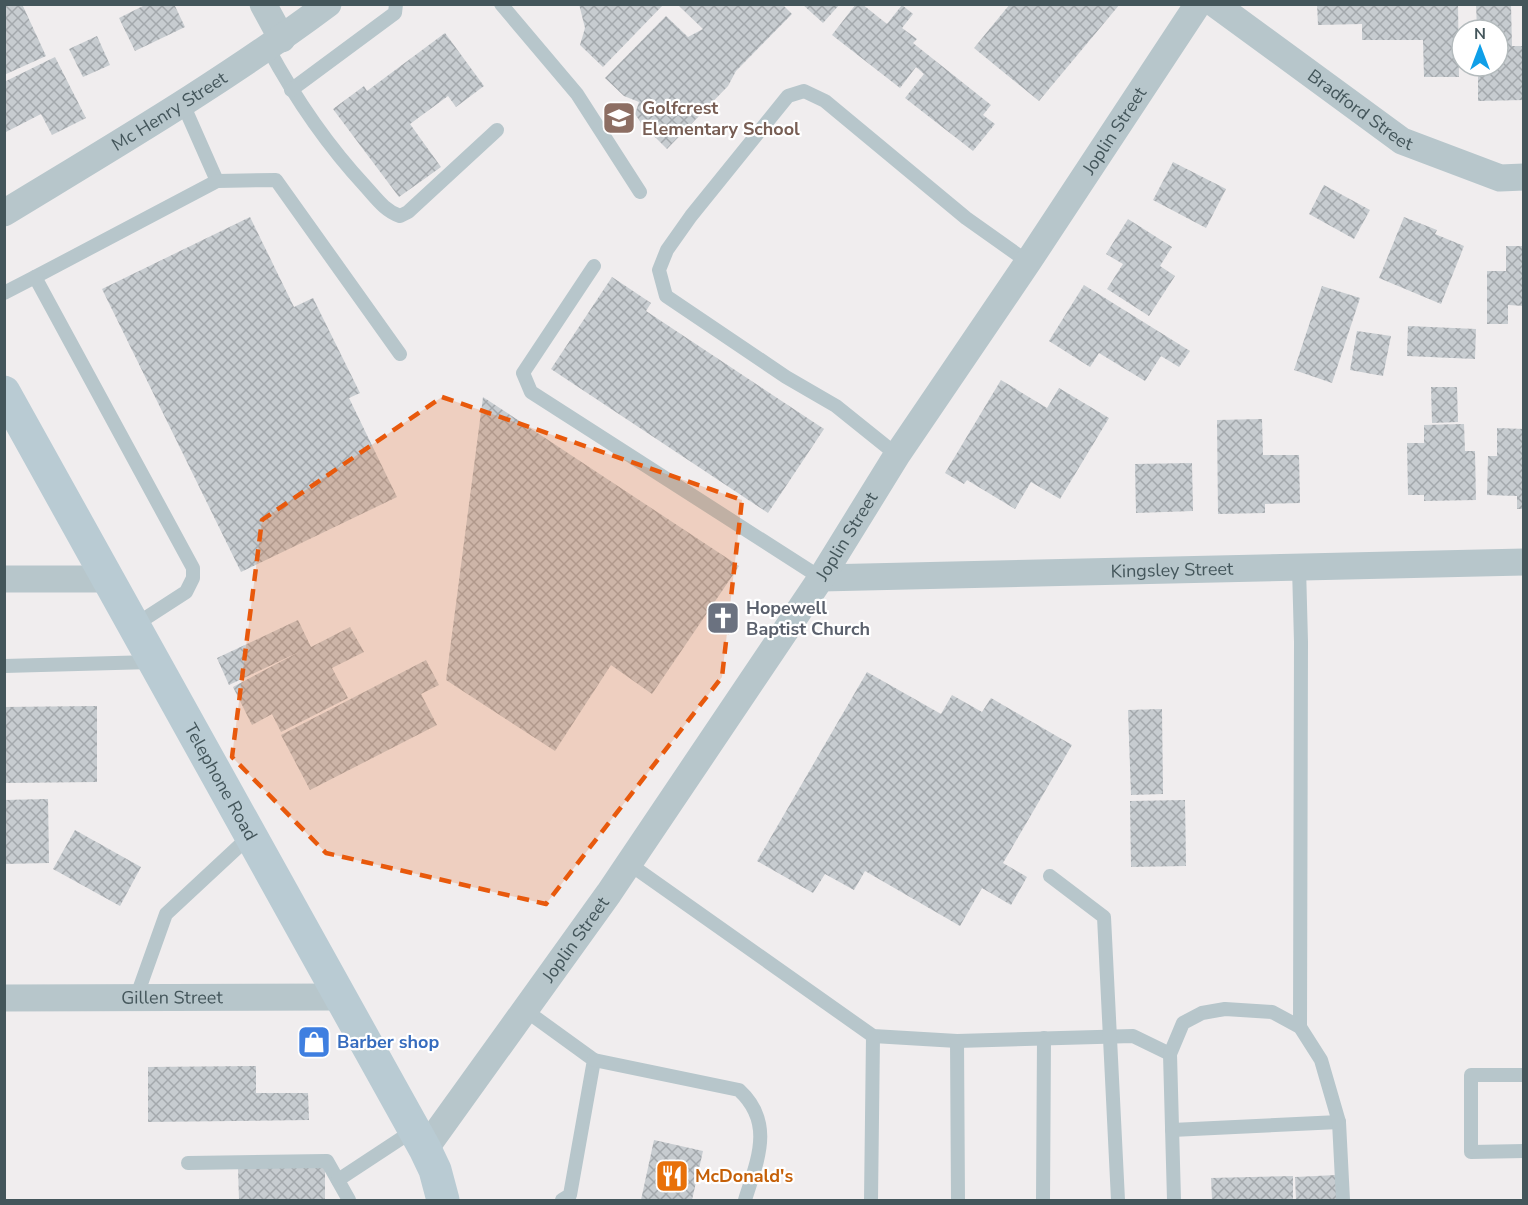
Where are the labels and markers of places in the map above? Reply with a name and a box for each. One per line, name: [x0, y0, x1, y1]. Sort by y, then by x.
place label: Golfcrest Elementary School: [642, 96, 800, 141]
school or university icon: Golfcrest Elementary School: [601, 100, 637, 136]
place label: Hopewell Baptist Church: [746, 596, 870, 641]
church icon: Hopewell Baptist Church: [705, 600, 741, 636]
shop icon: Barber shop: [296, 1024, 332, 1060]
place label: Barber shop: [337, 1030, 439, 1054]
restaurant icon: McDonald's: [654, 1158, 690, 1194]
place label: McDonald's: [695, 1164, 793, 1188]

